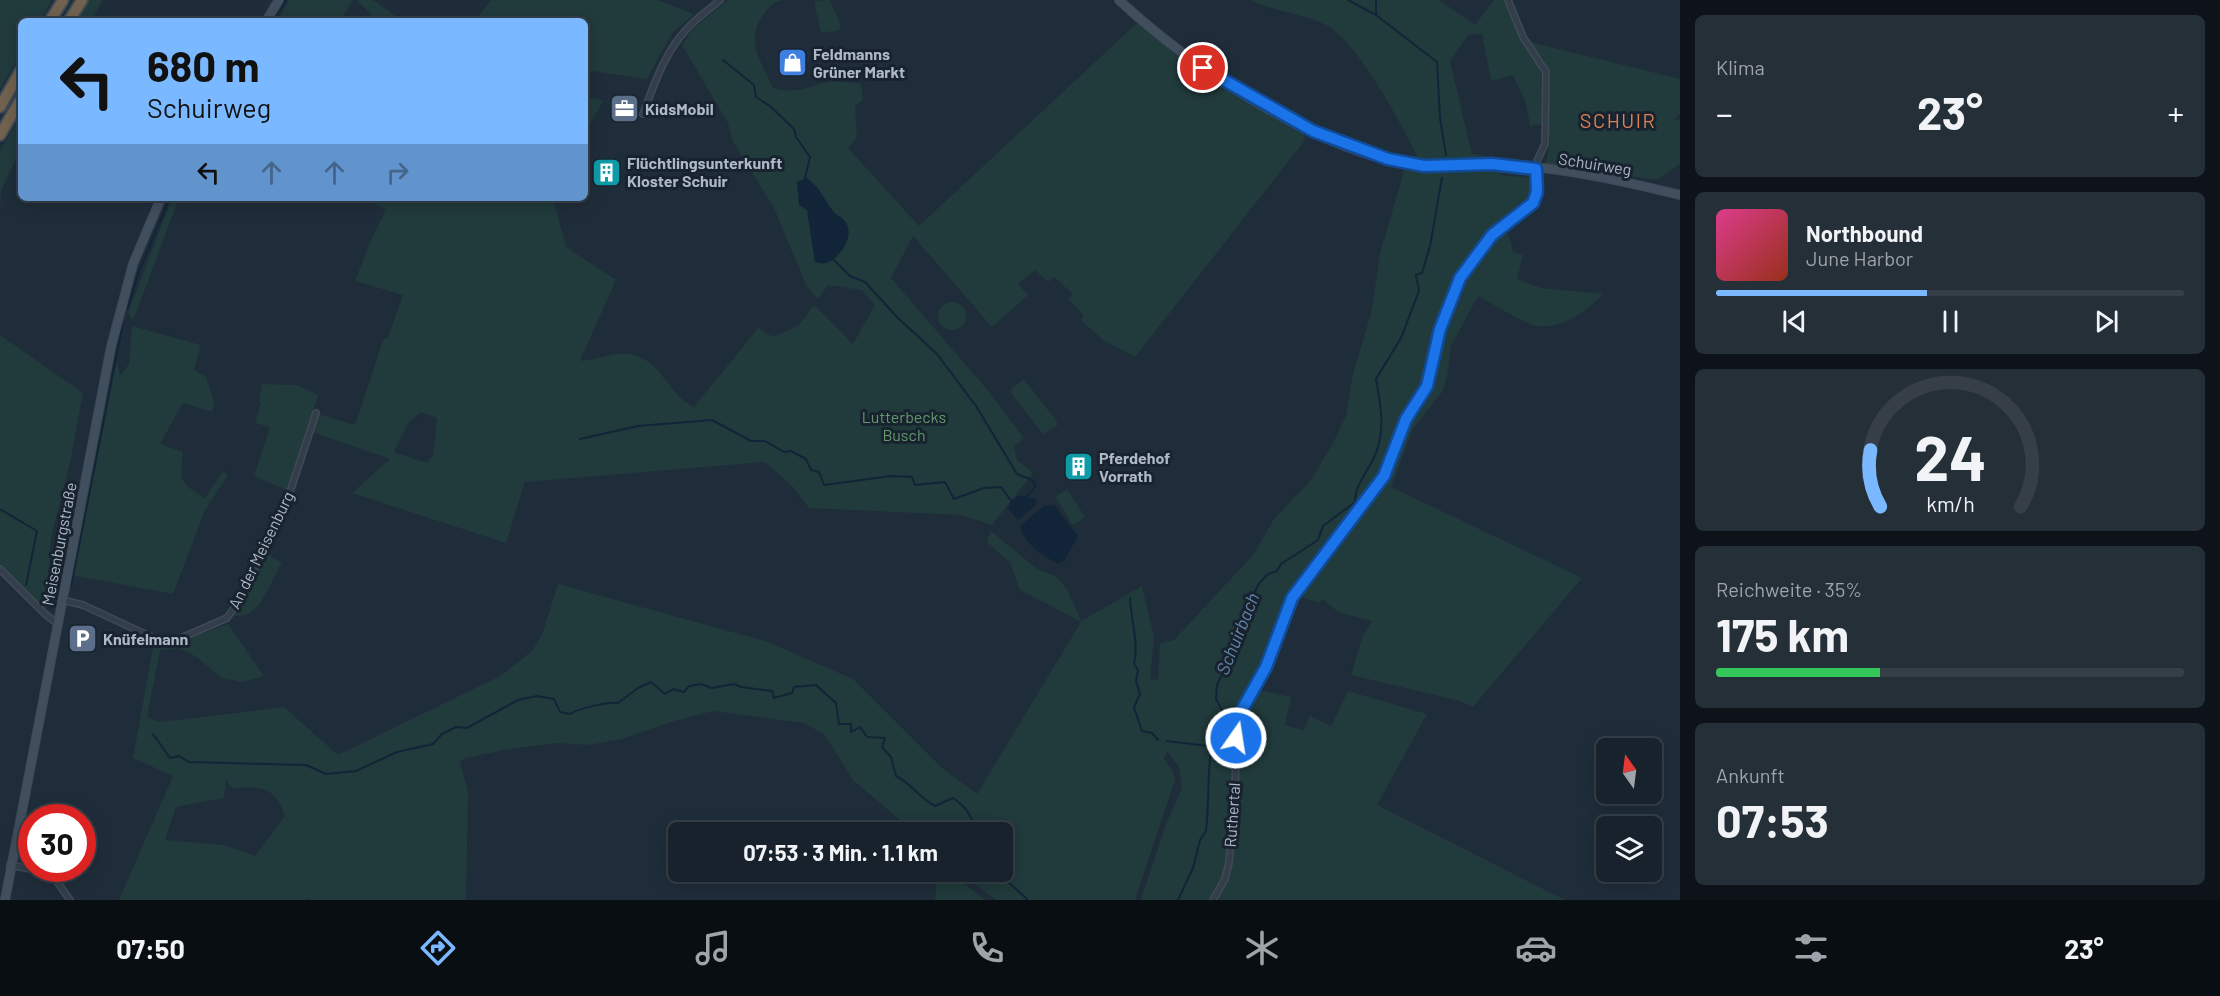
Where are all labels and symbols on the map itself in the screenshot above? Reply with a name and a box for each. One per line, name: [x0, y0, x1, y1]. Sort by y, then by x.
pin: [1177, 42, 1228, 93]
place label: Feldmanns Grüner Markt: [813, 44, 905, 81]
shop icon: Feldmanns Grüner Markt: [776, 47, 808, 79]
office icon: KidsMobil: [608, 93, 640, 125]
place label: KidsMobil: [645, 99, 714, 118]
district label: SCHUIR: [1580, 108, 1656, 132]
street label: Schuirweg: [1557, 148, 1633, 179]
place label: Flüchtlingsunterkunft Kloster Schuir: [627, 153, 782, 190]
building icon: Flüchtlingsunterkunft Kloster Schuir: [590, 156, 622, 188]
park label: Lutterbecks Busch: [862, 407, 946, 444]
place label: Pferdehof Vorrath: [1099, 448, 1170, 485]
building icon: Pferdehof Vorrath: [1062, 451, 1094, 483]
street label: Meisenburgstraße: [37, 481, 80, 607]
street label: An der Meisenburg: [224, 488, 297, 612]
water label: Schuirbach: [1211, 589, 1263, 678]
parking icon: Knüfelmann: [66, 623, 98, 655]
place label: Knüfelmann: [103, 629, 188, 648]
position arrow: [1204, 706, 1268, 770]
north arrow: [1596, 738, 1662, 804]
street label: Ruthertal: [1220, 782, 1243, 848]
speed limit sign: 30: [18, 804, 96, 882]

